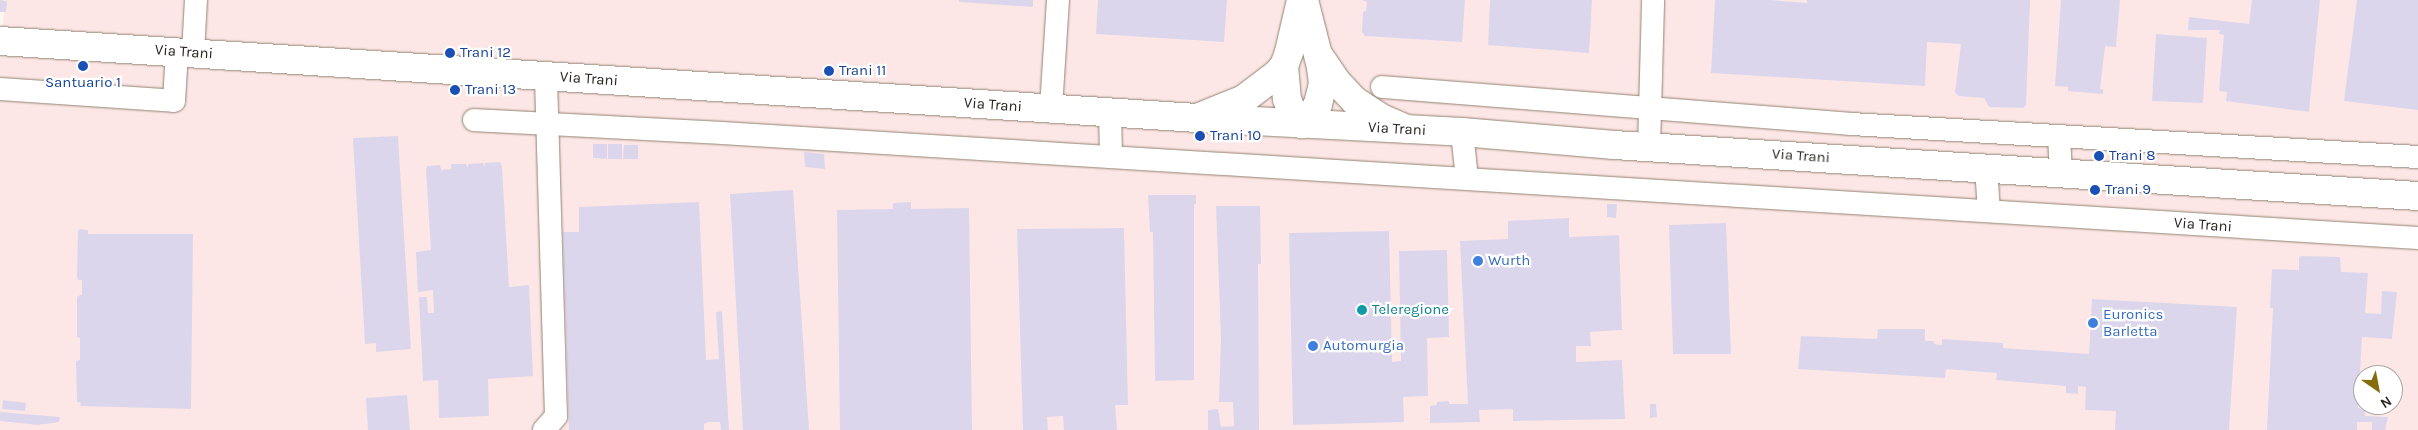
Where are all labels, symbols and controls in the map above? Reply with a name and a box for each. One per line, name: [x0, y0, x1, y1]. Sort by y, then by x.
street label: Via Trani: [154, 41, 214, 63]
place label: Trani 12: [460, 44, 511, 62]
marker: Trani 12: [444, 47, 456, 59]
marker: Santuario 1: [77, 60, 89, 72]
place label: Trani 11: [839, 62, 886, 80]
marker: Trani 11: [823, 65, 835, 77]
street label: Via Trani: [559, 68, 619, 90]
place label: Santuario 1: [45, 74, 121, 92]
place label: Trani 13: [465, 81, 516, 99]
marker: Trani 13: [449, 84, 461, 96]
street label: Via Trani: [963, 94, 1023, 116]
street label: Via Trani: [1367, 118, 1427, 140]
place label: Trani 10: [1210, 127, 1261, 145]
marker: Trani 10: [1194, 130, 1206, 142]
street label: Via Trani: [1771, 145, 1831, 167]
place label: Trani 8: [2109, 147, 2155, 165]
marker: Trani 8: [2093, 150, 2105, 162]
place label: Trani 9: [2105, 181, 2151, 199]
marker: Trani 9: [2089, 184, 2101, 196]
street label: Via Trani: [2173, 214, 2233, 236]
place label: Wurth: [1488, 252, 1530, 270]
marker: Wurth: [1472, 255, 1484, 267]
place label: Teleregione: [1372, 301, 1449, 319]
marker: Teleregione: [1356, 304, 1368, 316]
place label: Euronics Barletta: [2103, 305, 2163, 340]
marker: Euronics Barletta: [2087, 317, 2099, 329]
place label: Automurgia: [1323, 337, 1404, 355]
marker: Automurgia: [1307, 340, 1319, 352]
north arrow: [2353, 365, 2403, 415]
text: N: [2377, 392, 2395, 412]

